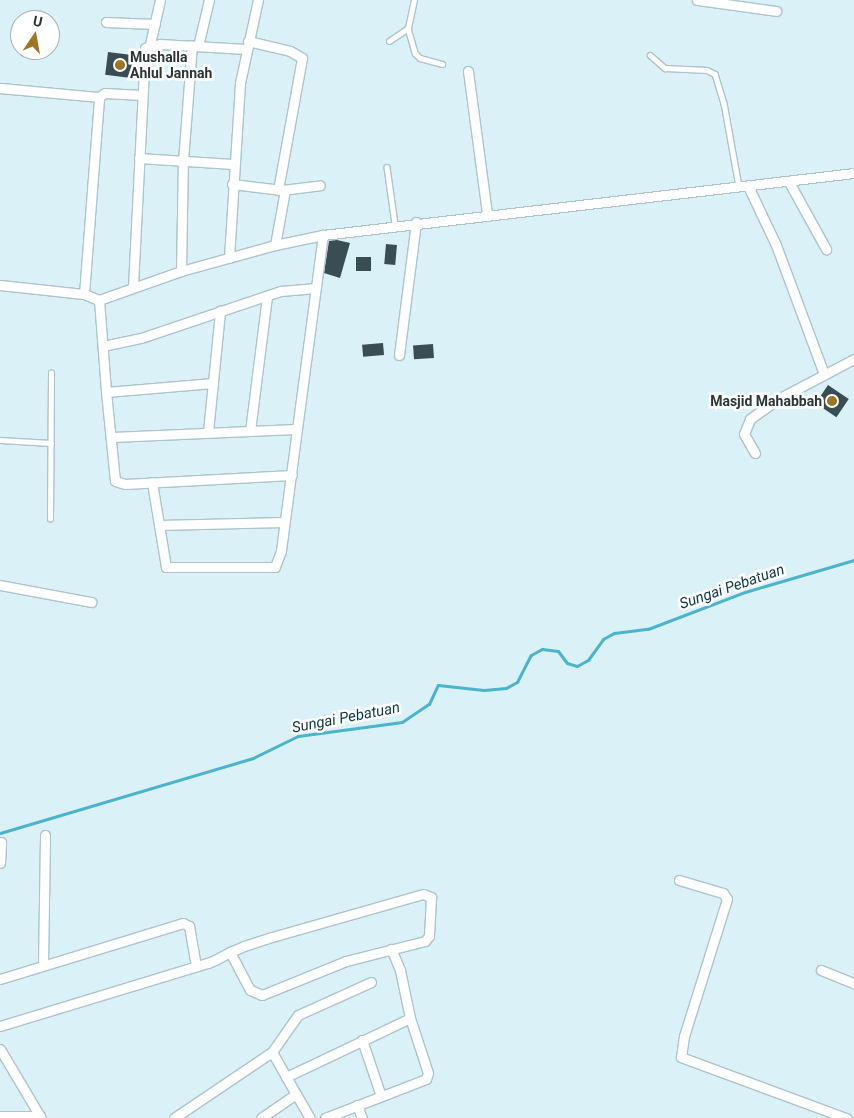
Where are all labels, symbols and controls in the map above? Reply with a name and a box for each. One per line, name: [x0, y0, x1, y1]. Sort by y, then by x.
north arrow: [10, 10, 60, 60]
text: U: [32, 13, 44, 30]
place label: Mushalla Ahlul Jannah: [130, 49, 212, 82]
marker: Mushalla Ahlul Jannah: [114, 59, 126, 71]
place label: Masjid Mahabbah: [710, 393, 822, 409]
marker: Masjid Mahabbah: [826, 395, 838, 407]
water label: Sungai Pebatuan: [677, 561, 787, 613]
water label: Sungai Pebatuan: [290, 699, 402, 737]

